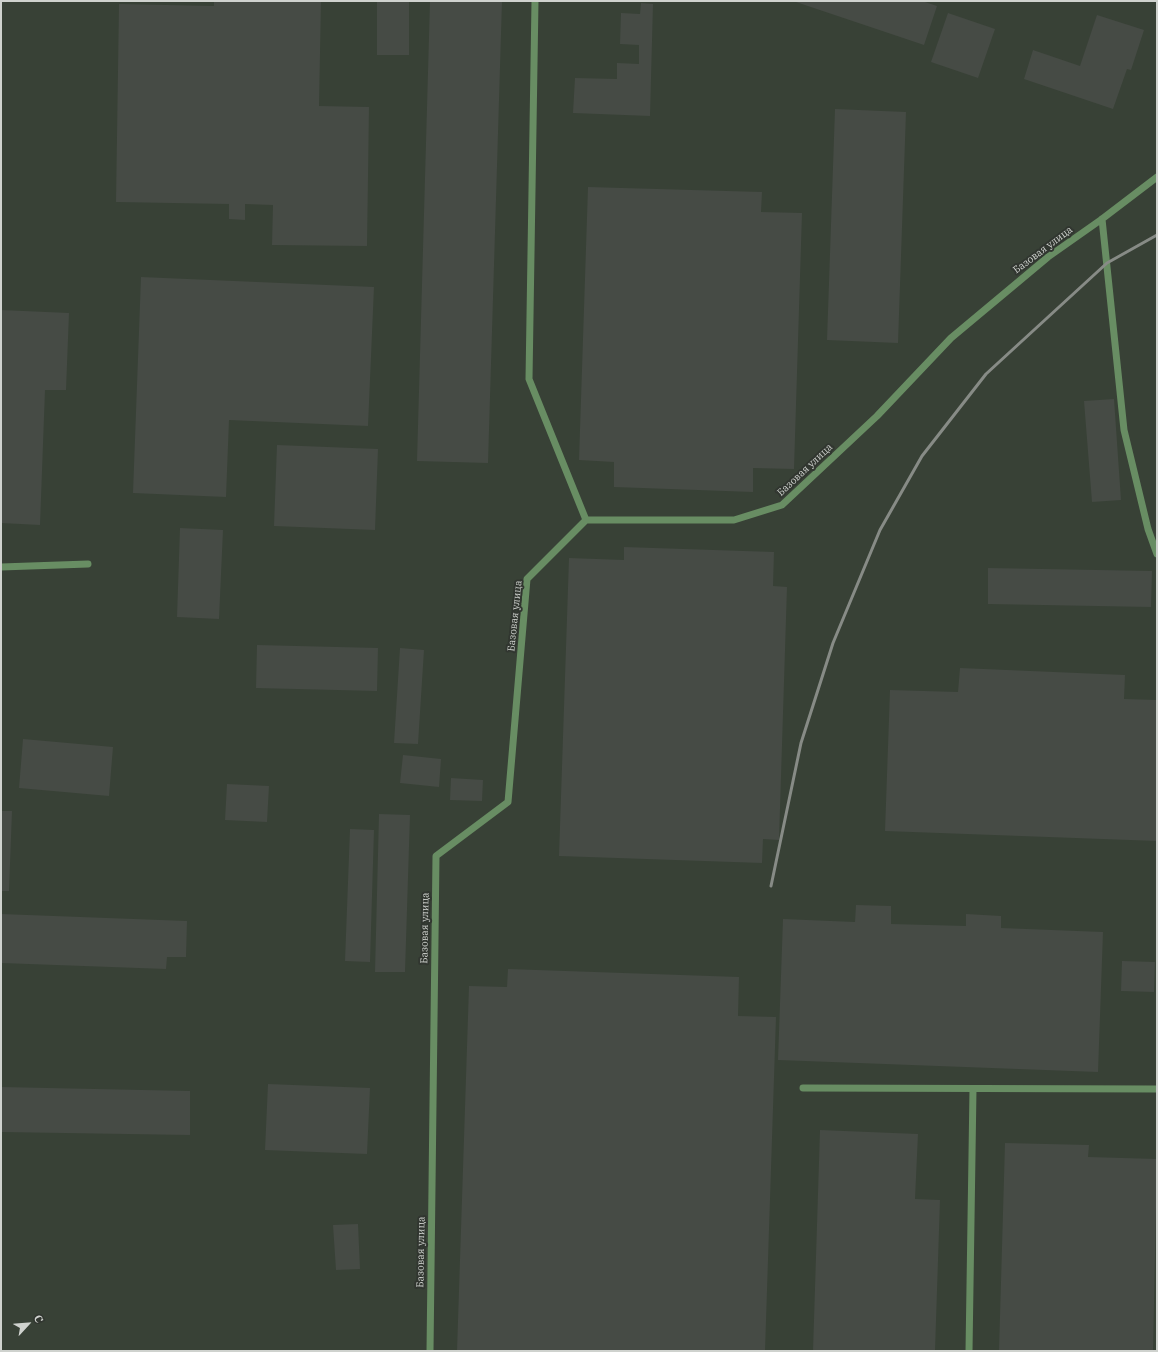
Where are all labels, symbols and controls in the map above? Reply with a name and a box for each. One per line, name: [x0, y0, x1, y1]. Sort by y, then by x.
street label: Базовая улица: [1011, 224, 1075, 276]
street label: Базовая улица: [775, 441, 835, 499]
street label: Базовая улица: [505, 580, 525, 652]
street label: Базовая улица: [418, 892, 432, 964]
street label: Базовая улица: [414, 1216, 428, 1288]
north arrow: [8, 1304, 48, 1344]
text: С: [31, 1312, 47, 1325]

